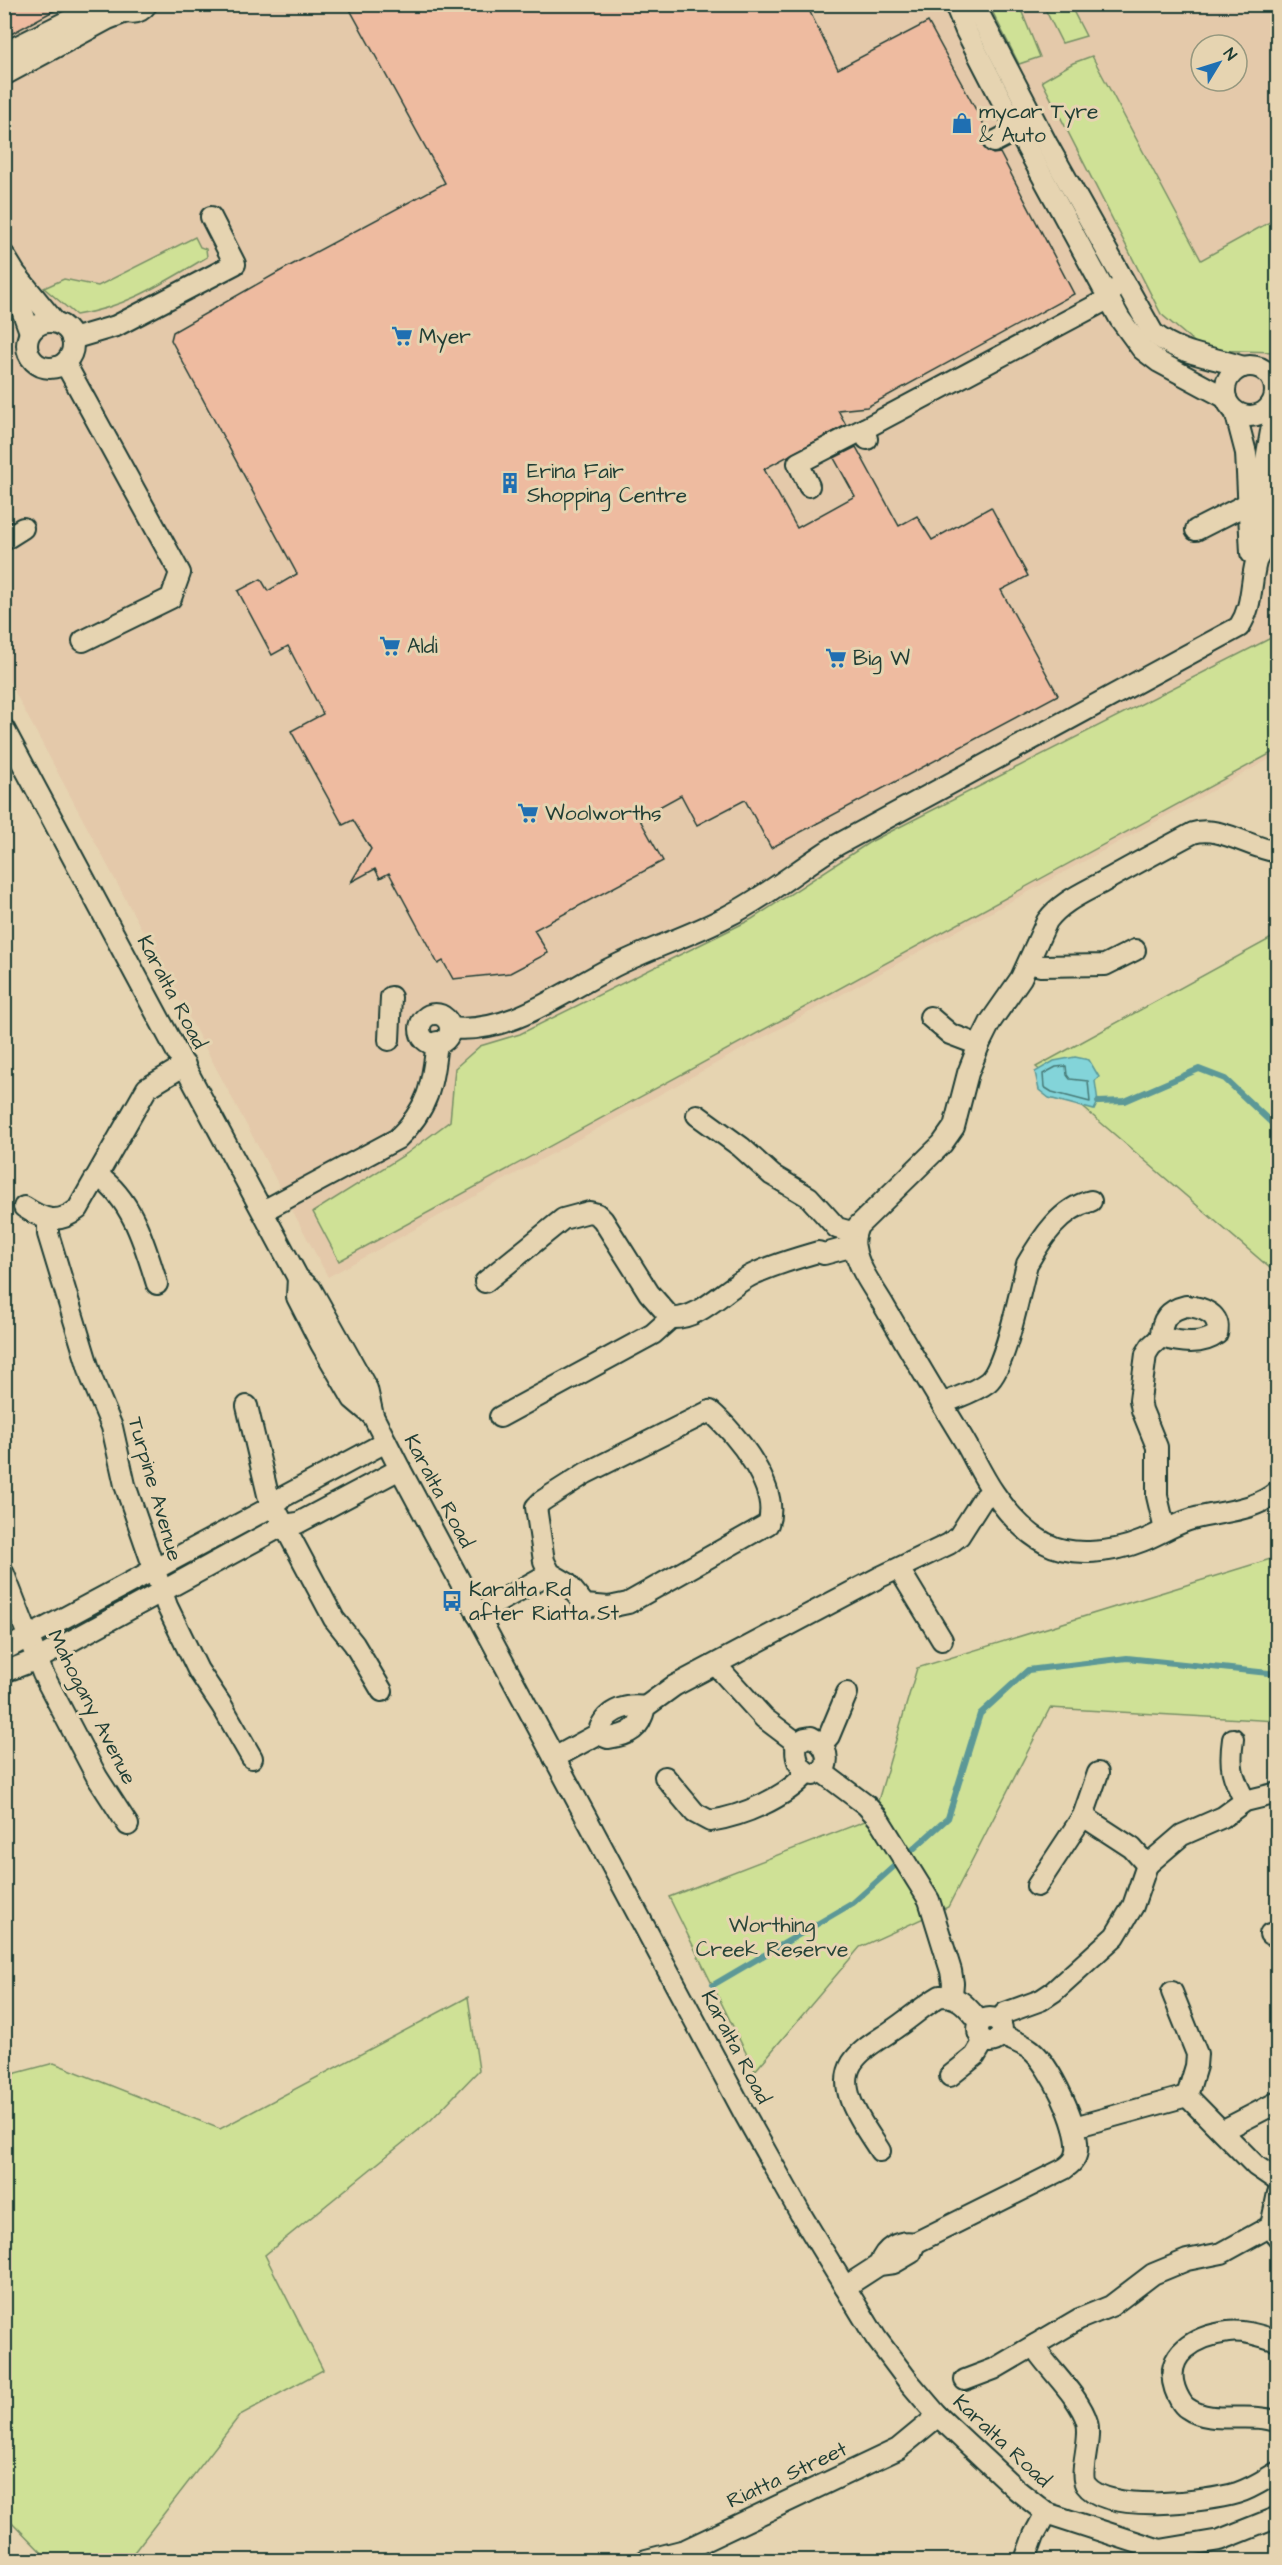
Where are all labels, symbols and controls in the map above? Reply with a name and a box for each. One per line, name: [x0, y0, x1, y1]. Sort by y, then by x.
north arrow: [1189, 33, 1249, 93]
text: N: [1218, 44, 1242, 65]
place label: mycar Tyre & Auto: [979, 97, 1098, 150]
shop icon: mycar Tyre & Auto: [950, 111, 974, 135]
place label: Myer: [419, 322, 471, 353]
supermarket icon: Myer: [390, 324, 414, 348]
place label: Erina Fair Shopping Centre: [527, 457, 687, 512]
building icon: Erina Fair Shopping Centre: [498, 471, 522, 495]
place label: Aldi: [407, 632, 438, 661]
supermarket icon: Aldi: [378, 634, 402, 658]
place label: Big W: [853, 644, 910, 675]
supermarket icon: Big W: [824, 646, 848, 670]
place label: Woolworths: [545, 799, 661, 828]
supermarket icon: Woolworths: [516, 801, 540, 825]
street label: Karalta Road: [130, 930, 214, 1054]
street label: Turpine Avenue: [120, 1414, 189, 1565]
street label: Karalta Road: [397, 1429, 481, 1553]
place label: Karalta Rd after Riatta St: [469, 1575, 619, 1628]
bus stop icon: Karalta Rd after Riatta St: [440, 1589, 464, 1613]
street label: Mahogany Avenue: [39, 1624, 144, 1790]
park label: Worthing Creek Reserve: [696, 1911, 848, 1964]
street label: Karalta Road: [694, 1985, 778, 2109]
street label: Karalta Road: [946, 2388, 1058, 2494]
street label: Riatta Street: [722, 2434, 852, 2516]

